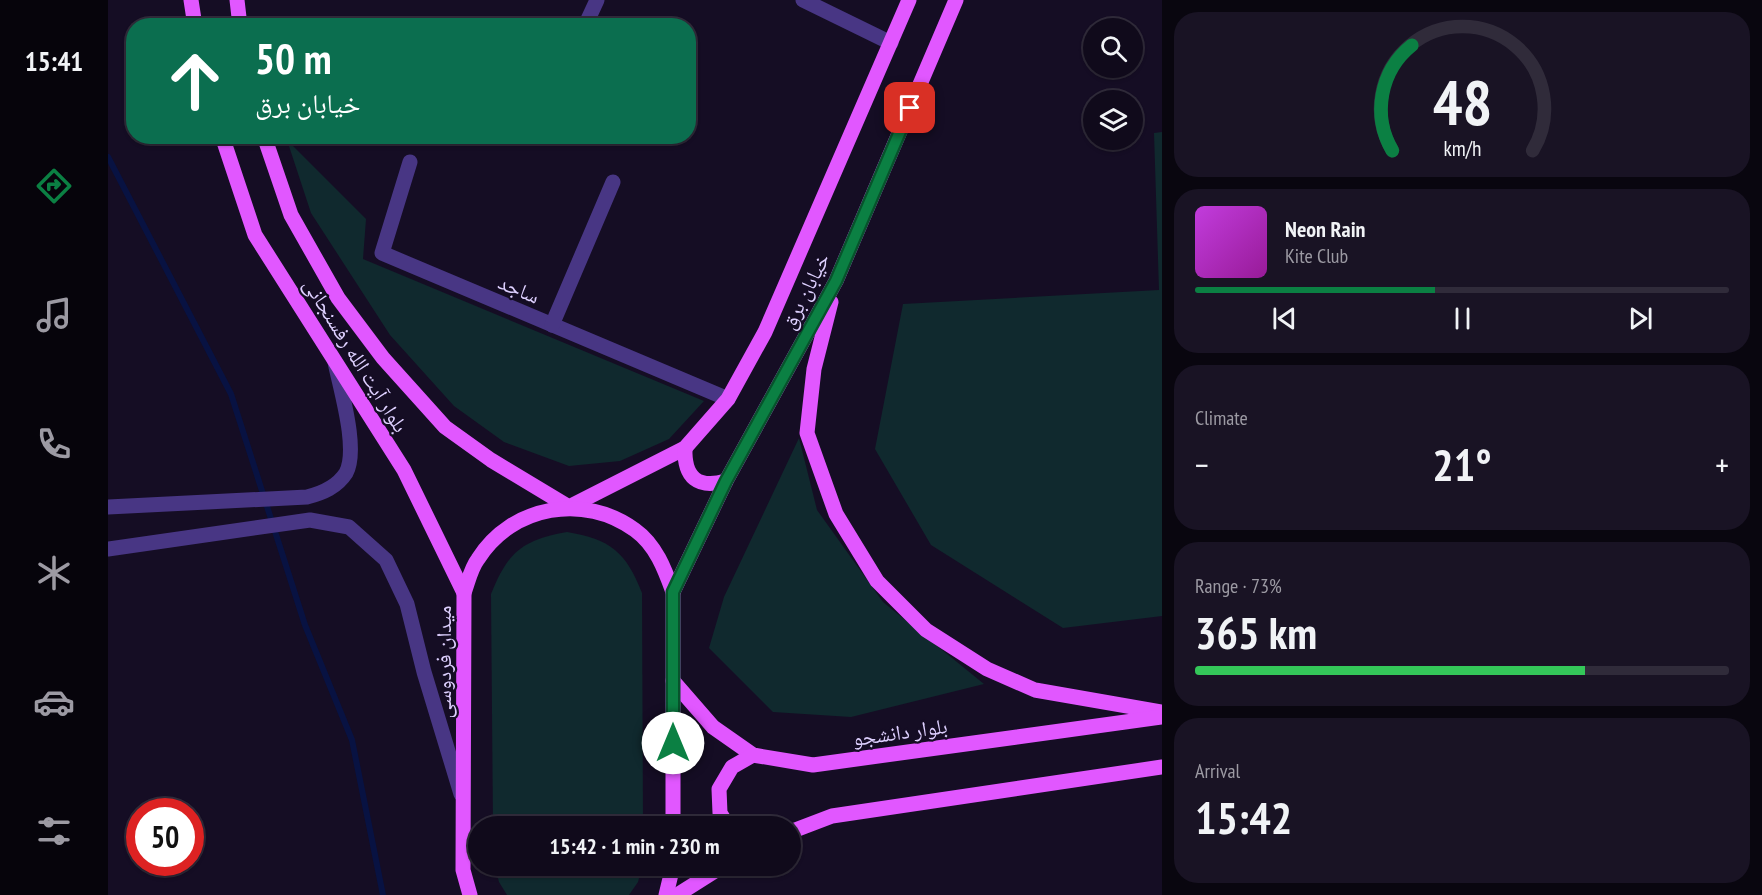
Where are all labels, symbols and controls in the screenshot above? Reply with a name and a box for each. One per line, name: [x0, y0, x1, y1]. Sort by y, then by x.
map controls: [1083, 18, 1143, 150]
button: search: [1083, 18, 1143, 78]
text: 50 m: [255, 31, 332, 86]
icon: ahead: [156, 42, 234, 120]
text: 15:41: [25, 44, 83, 78]
text: 48: [1432, 61, 1492, 142]
pin: [884, 82, 935, 133]
text: خیابان برق: [255, 86, 360, 120]
button: layers: [1083, 90, 1143, 150]
icon: arrive: [893, 91, 926, 124]
text: km/h: [1443, 135, 1481, 163]
icon: directions: [33, 165, 75, 207]
text: Neon Rain: [1285, 215, 1365, 243]
text: Kite Club: [1285, 243, 1348, 269]
street label: خیابان برق: [774, 248, 836, 334]
street label: ساجد: [494, 268, 544, 310]
street label: بلوار آیت الله رفسنجانی: [298, 273, 414, 437]
icon: music: [33, 294, 75, 336]
icon: previous: [1268, 302, 1301, 335]
icon: pause: [1446, 302, 1479, 335]
icon: next: [1624, 302, 1657, 335]
text: Climate: [1195, 405, 1248, 431]
icon: phone: [33, 423, 75, 465]
text: 21°: [1432, 435, 1492, 493]
text: −: [1195, 443, 1209, 486]
text: +: [1715, 443, 1729, 486]
icon: climate: [33, 552, 75, 594]
text: Range · 73%: [1195, 573, 1282, 599]
text: 365 km: [1195, 603, 1317, 661]
street label: میدان فردوسی: [430, 606, 457, 718]
icon: car: [33, 681, 75, 723]
position arrow: [641, 711, 705, 775]
street label: بلوار دانشجو: [851, 712, 949, 752]
text: Arrival: [1195, 758, 1240, 784]
text: 15:42: [1195, 788, 1292, 846]
speed limit sign: 50: [126, 798, 204, 876]
icon: filters: [33, 810, 75, 852]
text: 15:42 · 1 min · 230 m: [549, 832, 720, 860]

